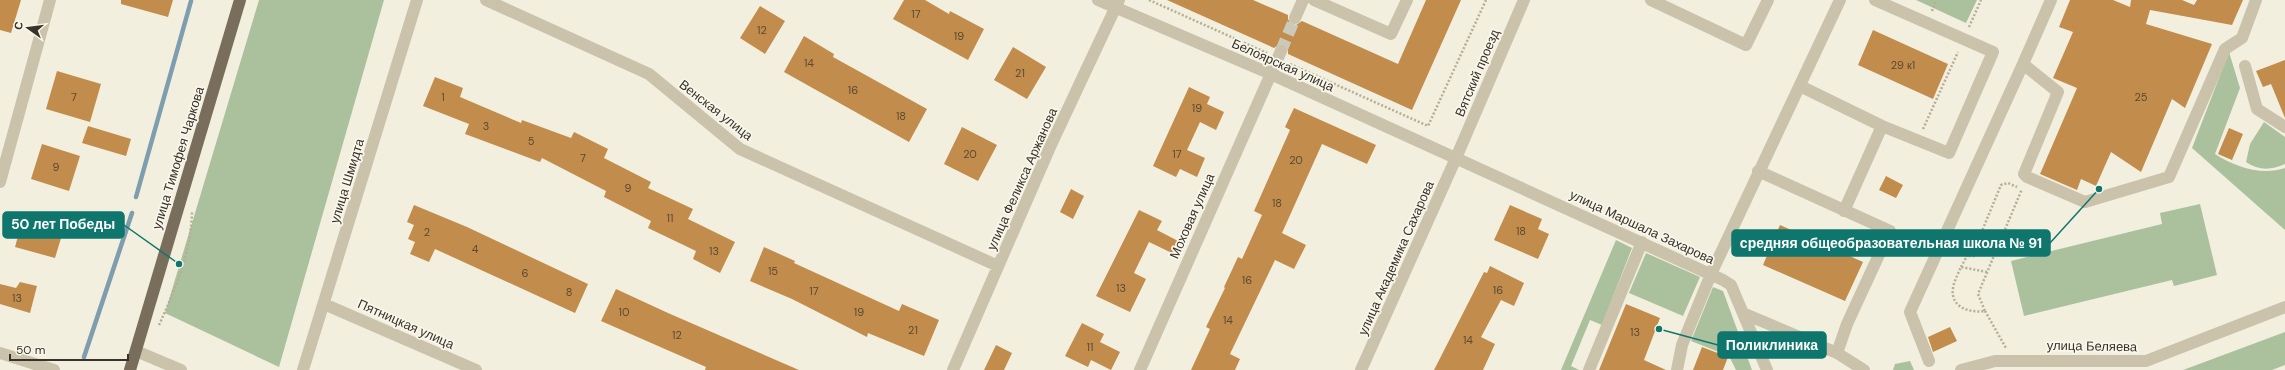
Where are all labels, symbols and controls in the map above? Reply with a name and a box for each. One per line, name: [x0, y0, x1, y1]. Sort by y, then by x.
house number: 17: [911, 7, 921, 21]
north arrow: [8, 8, 48, 48]
text: С: [11, 20, 26, 31]
house number: 12: [757, 23, 767, 37]
street label: Вятский проезд: [1451, 26, 1503, 119]
house number: 19: [954, 29, 964, 43]
street label: Белоярская улица: [1229, 35, 1338, 96]
house number: 14: [804, 56, 814, 70]
house number: 29 к1: [1891, 58, 1915, 72]
house number: 21: [1015, 66, 1025, 80]
street label: Венская улица: [676, 76, 757, 145]
house number: 16: [848, 83, 858, 97]
street label: улица Тимофея Чаркова: [148, 84, 208, 232]
house number: 7: [71, 90, 77, 104]
house number: 1: [441, 90, 445, 104]
house number: 25: [2134, 90, 2148, 104]
house number: 19: [1192, 101, 1202, 115]
street label: улица Феликса Аржанова: [983, 105, 1061, 253]
house number: 18: [896, 109, 906, 123]
house number: 3: [483, 119, 489, 133]
house number: 5: [528, 134, 535, 148]
street label: улица Шмидта: [326, 136, 368, 226]
house number: 20: [963, 147, 977, 161]
house number: 17: [1172, 147, 1182, 161]
house number: 7: [580, 151, 586, 165]
house number: 20: [1289, 153, 1303, 167]
house number: 9: [53, 160, 60, 174]
street label: Моховая улица: [1166, 170, 1219, 261]
street label: улица Академика Сахарова: [1354, 177, 1438, 338]
house number: 9: [625, 181, 632, 195]
street label: улица Маршала Захарова: [1567, 186, 1718, 268]
house number: 18: [1272, 196, 1282, 210]
house number: 11: [667, 211, 673, 225]
callout: 50 лет Победы: [3, 212, 124, 238]
text: 50 лет Победы: [11, 215, 115, 233]
house number: 18: [1516, 224, 1526, 238]
house number: 2: [424, 225, 430, 239]
callout: средняя общеобразовательная школа № 91: [1732, 230, 2050, 256]
text: средняя общеобразовательная школа № 91: [1740, 234, 2042, 252]
house number: 4: [472, 242, 479, 256]
house number: 13: [709, 244, 719, 258]
house number: 15: [768, 264, 778, 278]
house number: 6: [522, 266, 529, 280]
house number: 16: [1242, 273, 1252, 287]
house number: 13: [1116, 281, 1126, 295]
house number: 16: [1493, 283, 1503, 297]
house number: 17: [809, 284, 819, 298]
house number: 8: [566, 285, 572, 299]
house number: 13: [12, 291, 22, 305]
street label: Пятницкая улица: [355, 295, 458, 353]
house number: 10: [619, 305, 629, 319]
house number: 19: [854, 305, 864, 319]
house number: 14: [1223, 313, 1233, 327]
house number: 21: [908, 323, 918, 337]
house number: 13: [1630, 325, 1640, 339]
house number: 12: [672, 328, 682, 342]
callout: Поликлиника: [1718, 332, 1826, 358]
house number: 14: [1463, 333, 1473, 347]
scale bar: [10, 336, 128, 362]
text: Поликлиника: [1726, 336, 1818, 354]
street label: улица Беляева: [2047, 337, 2138, 355]
house number: 11: [1087, 340, 1093, 354]
text: 50 m: [16, 342, 45, 358]

